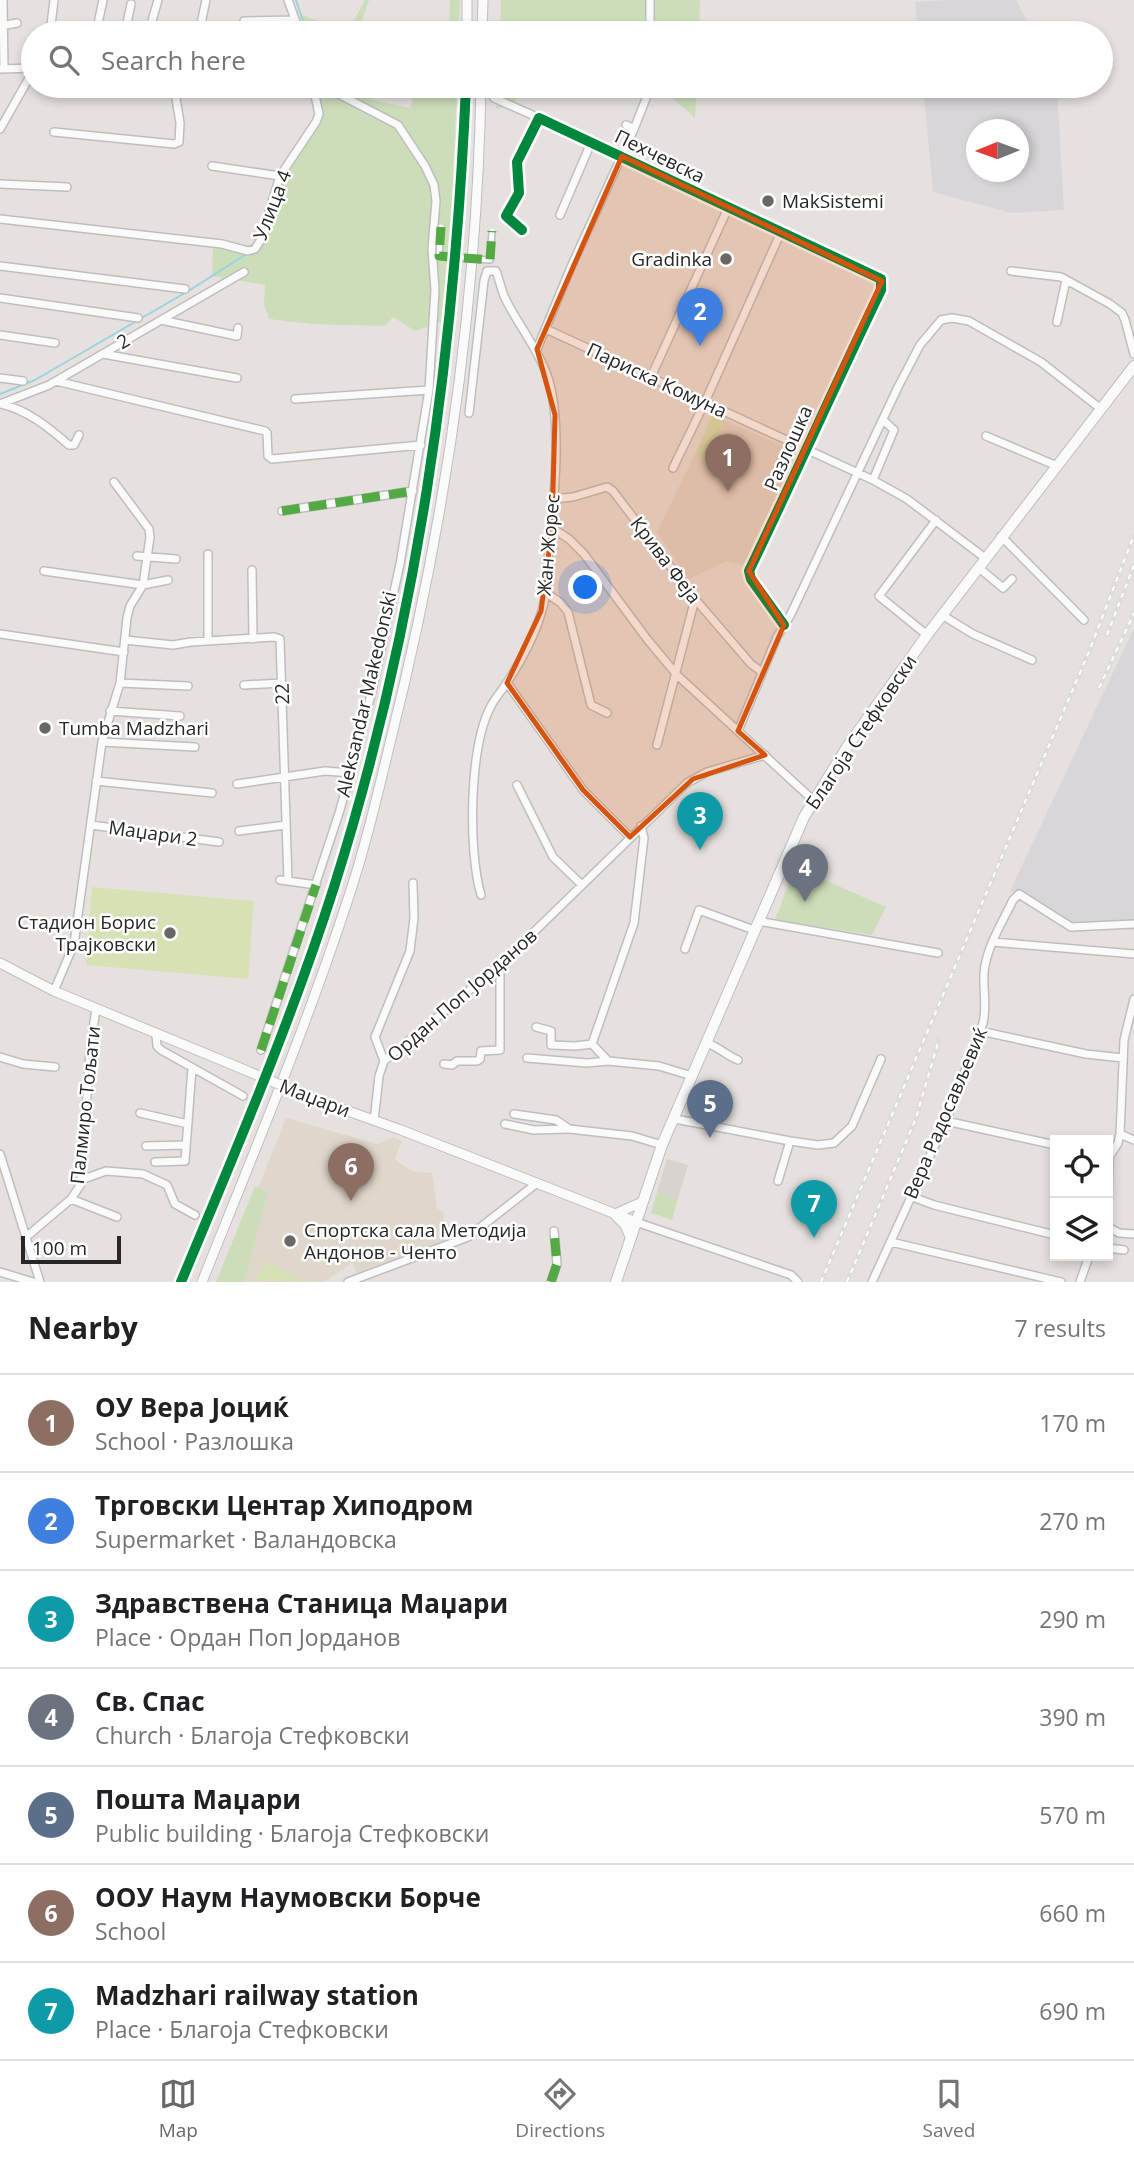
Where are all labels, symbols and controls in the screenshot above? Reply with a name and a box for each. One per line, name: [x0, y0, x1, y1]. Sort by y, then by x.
search box: [21, 21, 1113, 98]
icon: search: [45, 41, 83, 79]
text: Search here: [101, 42, 246, 78]
north arrow: [966, 119, 1029, 182]
street label: Пехчевска: [611, 123, 709, 189]
street label: Улица 4: [247, 166, 297, 244]
place label: MakSistemi: [782, 188, 884, 214]
marker: MakSistemi: [760, 193, 776, 209]
place label: Gradinka: [631, 246, 712, 272]
marker: Gradinka: [718, 251, 734, 267]
pin: 2: [677, 288, 723, 346]
street label: 2: [112, 327, 134, 355]
street label: Париска Комуна: [583, 336, 731, 424]
street label: Разлошка: [758, 401, 818, 495]
pin: 1: [705, 434, 751, 492]
street label: Жан Жорес: [531, 493, 565, 597]
street label: Крива Феја: [625, 511, 707, 609]
your location: [568, 570, 602, 604]
street label: Aleksandar Makedonski: [330, 589, 402, 799]
street label: Благоја Стефковски: [800, 650, 922, 814]
street label: 22: [269, 683, 295, 705]
place label: Tumba Madzhari: [59, 715, 209, 741]
marker: Tumba Madzhari: [37, 720, 53, 736]
pin: 3: [677, 792, 723, 850]
street label: Маџари 2: [107, 814, 199, 852]
pin: 4: [782, 844, 828, 902]
place label: Стадион Борис Трајковски: [17, 909, 156, 957]
street label: Ордан Поп Јорданов: [381, 923, 543, 1067]
marker: Стадион Борис Трајковски: [162, 925, 178, 941]
street label: Вера Радосављевиќ: [897, 1023, 993, 1203]
street label: Палмиро Тољати: [64, 1025, 106, 1185]
street label: Маџари: [276, 1073, 354, 1123]
pin: 5: [687, 1080, 733, 1138]
map controls: [1050, 1135, 1113, 1261]
button: locate: [1050, 1135, 1113, 1198]
pin: 6: [328, 1143, 374, 1201]
pin: 7: [791, 1180, 837, 1238]
button: layers: [1050, 1198, 1113, 1261]
place label: Спортска сала Методија Андонов - Ченто: [304, 1217, 527, 1265]
scale bar: [21, 1233, 121, 1265]
marker: Спортска сала Методија Андонов - Ченто: [282, 1233, 298, 1249]
text: 100 m: [32, 1235, 87, 1261]
text: Nearby: [28, 1307, 138, 1348]
text: 7 results: [1015, 1312, 1106, 1344]
text: ОУ Вера Јоциќ: [95, 1389, 289, 1425]
text: 1: [44, 1407, 58, 1439]
text: 170 m: [1039, 1407, 1106, 1439]
text: School · Разлошка: [95, 1425, 294, 1457]
text: Трговски Центар Хиподром: [95, 1487, 473, 1523]
text: 2: [44, 1505, 58, 1537]
text: 270 m: [1039, 1505, 1106, 1537]
text: Supermarket · Валандовска: [95, 1523, 397, 1555]
text: Здравствена Станица Маџари: [95, 1585, 508, 1621]
text: 3: [44, 1603, 58, 1635]
text: 290 m: [1039, 1603, 1106, 1635]
text: Place · Ордан Поп Јорданов: [95, 1621, 400, 1653]
text: Св. Спас: [95, 1683, 205, 1719]
text: 4: [44, 1701, 58, 1733]
text: 390 m: [1039, 1701, 1106, 1733]
text: Church · Благоја Стефковски: [95, 1719, 410, 1751]
text: Пошта Маџари: [95, 1781, 301, 1817]
text: 5: [44, 1799, 58, 1831]
text: 570 m: [1039, 1799, 1106, 1831]
text: Public building · Благоја Стефковски: [95, 1817, 489, 1849]
text: ООУ Наум Наумовски Борче: [95, 1879, 481, 1915]
text: 6: [44, 1897, 58, 1929]
text: 660 m: [1039, 1897, 1106, 1929]
text: School: [95, 1915, 166, 1947]
text: Madzhari railway station: [95, 1977, 419, 2013]
text: 7: [44, 1995, 58, 2027]
text: 690 m: [1039, 1995, 1106, 2027]
text: Place · Благоја Стефковски: [95, 2013, 389, 2045]
tab: Map: [159, 2075, 198, 2143]
tab: Directions: [515, 2075, 605, 2143]
tab: Saved: [923, 2075, 975, 2143]

